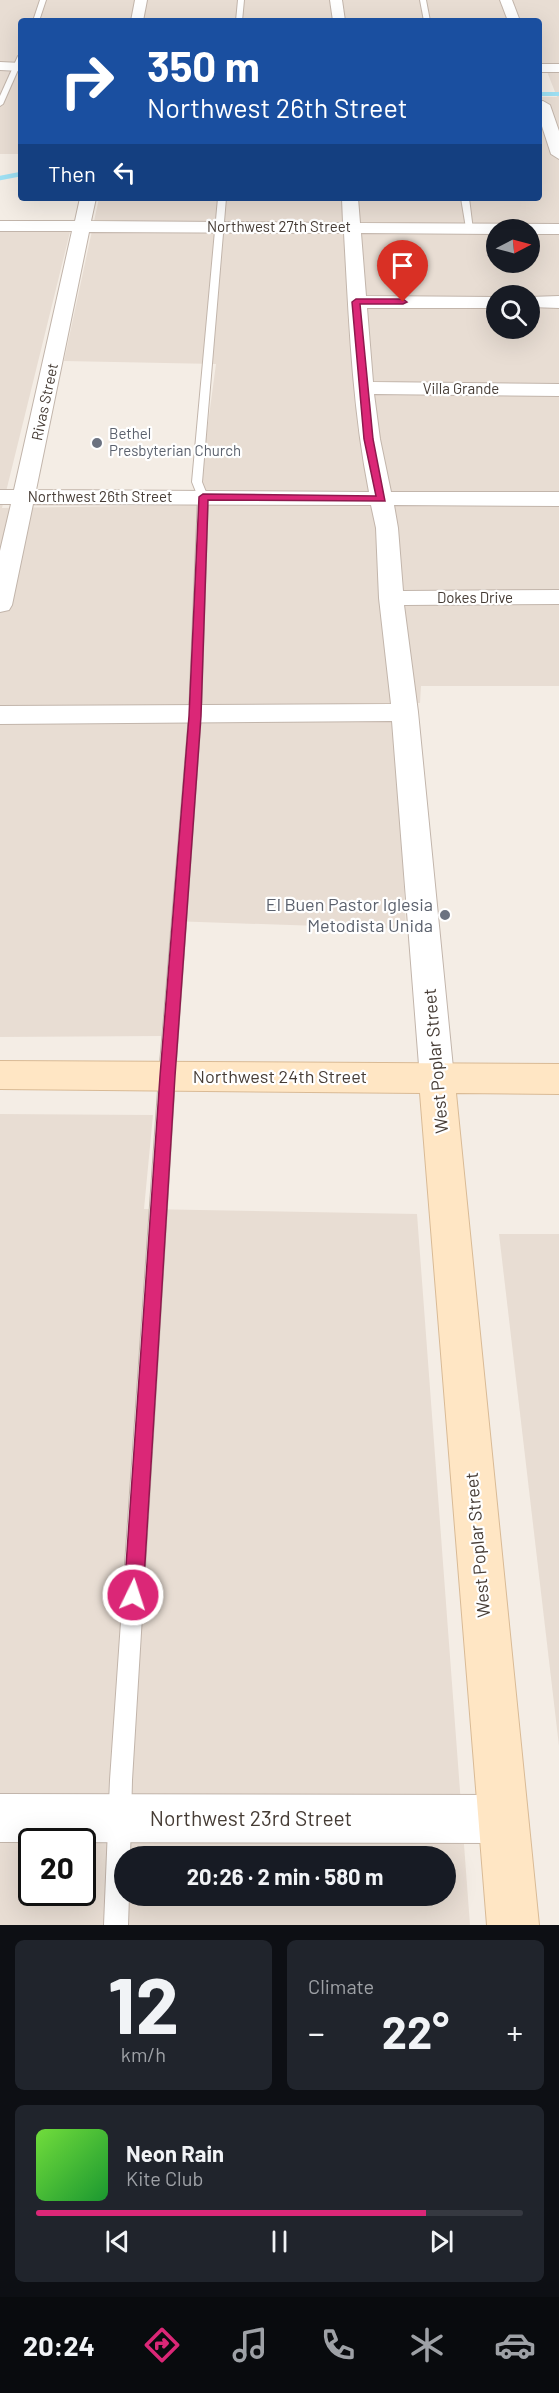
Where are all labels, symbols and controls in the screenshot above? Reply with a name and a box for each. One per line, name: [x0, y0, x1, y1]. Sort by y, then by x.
text: 350 m: [147, 40, 260, 90]
icon: right: [48, 42, 126, 120]
text: Northwest 26th Street: [147, 91, 408, 123]
icon: left: [108, 156, 141, 189]
text: Then: [48, 160, 96, 186]
street label: Northwest 27th Street: [207, 217, 351, 235]
north arrow: [486, 219, 540, 273]
map controls: [486, 219, 540, 339]
pin: [377, 240, 428, 302]
icon: arrive: [386, 249, 419, 282]
button: search: [486, 285, 540, 339]
street label: Rivas Street: [27, 361, 61, 442]
street label: Villa Grande: [423, 379, 499, 397]
place label: Bethel Presbyterian Church: [109, 424, 241, 459]
marker: Bethel Presbyterian Church: [90, 436, 104, 450]
street label: Northwest 26th Street: [28, 487, 172, 505]
street label: Dokes Drive: [437, 588, 513, 606]
place label: El Buen Pastor Iglesia Metodista Unida: [266, 893, 433, 936]
marker: El Buen Pastor Iglesia Metodista Unida: [438, 908, 452, 922]
street label: West Poplar Street: [418, 987, 452, 1135]
street label: Northwest 24th Street: [193, 1065, 367, 1087]
street label: West Poplar Street: [460, 1471, 494, 1619]
position arrow: [101, 1563, 165, 1627]
street label: Northwest 23rd Street: [150, 1805, 352, 1830]
speed limit sign: 20: [18, 1828, 96, 1906]
text: 20:26 · 2 min · 580 m: [187, 1863, 383, 1889]
text: 12: [108, 1956, 179, 2050]
text: Climate: [308, 1974, 374, 1998]
text: 22°: [382, 2004, 449, 2058]
text: −: [308, 2012, 325, 2052]
text: +: [506, 2012, 523, 2052]
text: km/h: [121, 2042, 166, 2066]
text: Neon Rain: [126, 2140, 224, 2166]
text: Kite Club: [126, 2166, 203, 2190]
icon: previous: [101, 2225, 134, 2258]
icon: pause: [263, 2225, 296, 2258]
icon: next: [425, 2225, 458, 2258]
icon: directions: [141, 2324, 183, 2366]
icon: music: [229, 2324, 271, 2366]
icon: phone: [317, 2324, 359, 2366]
icon: climate: [406, 2324, 448, 2366]
icon: car: [494, 2324, 536, 2366]
text: 20:24: [23, 2329, 95, 2361]

